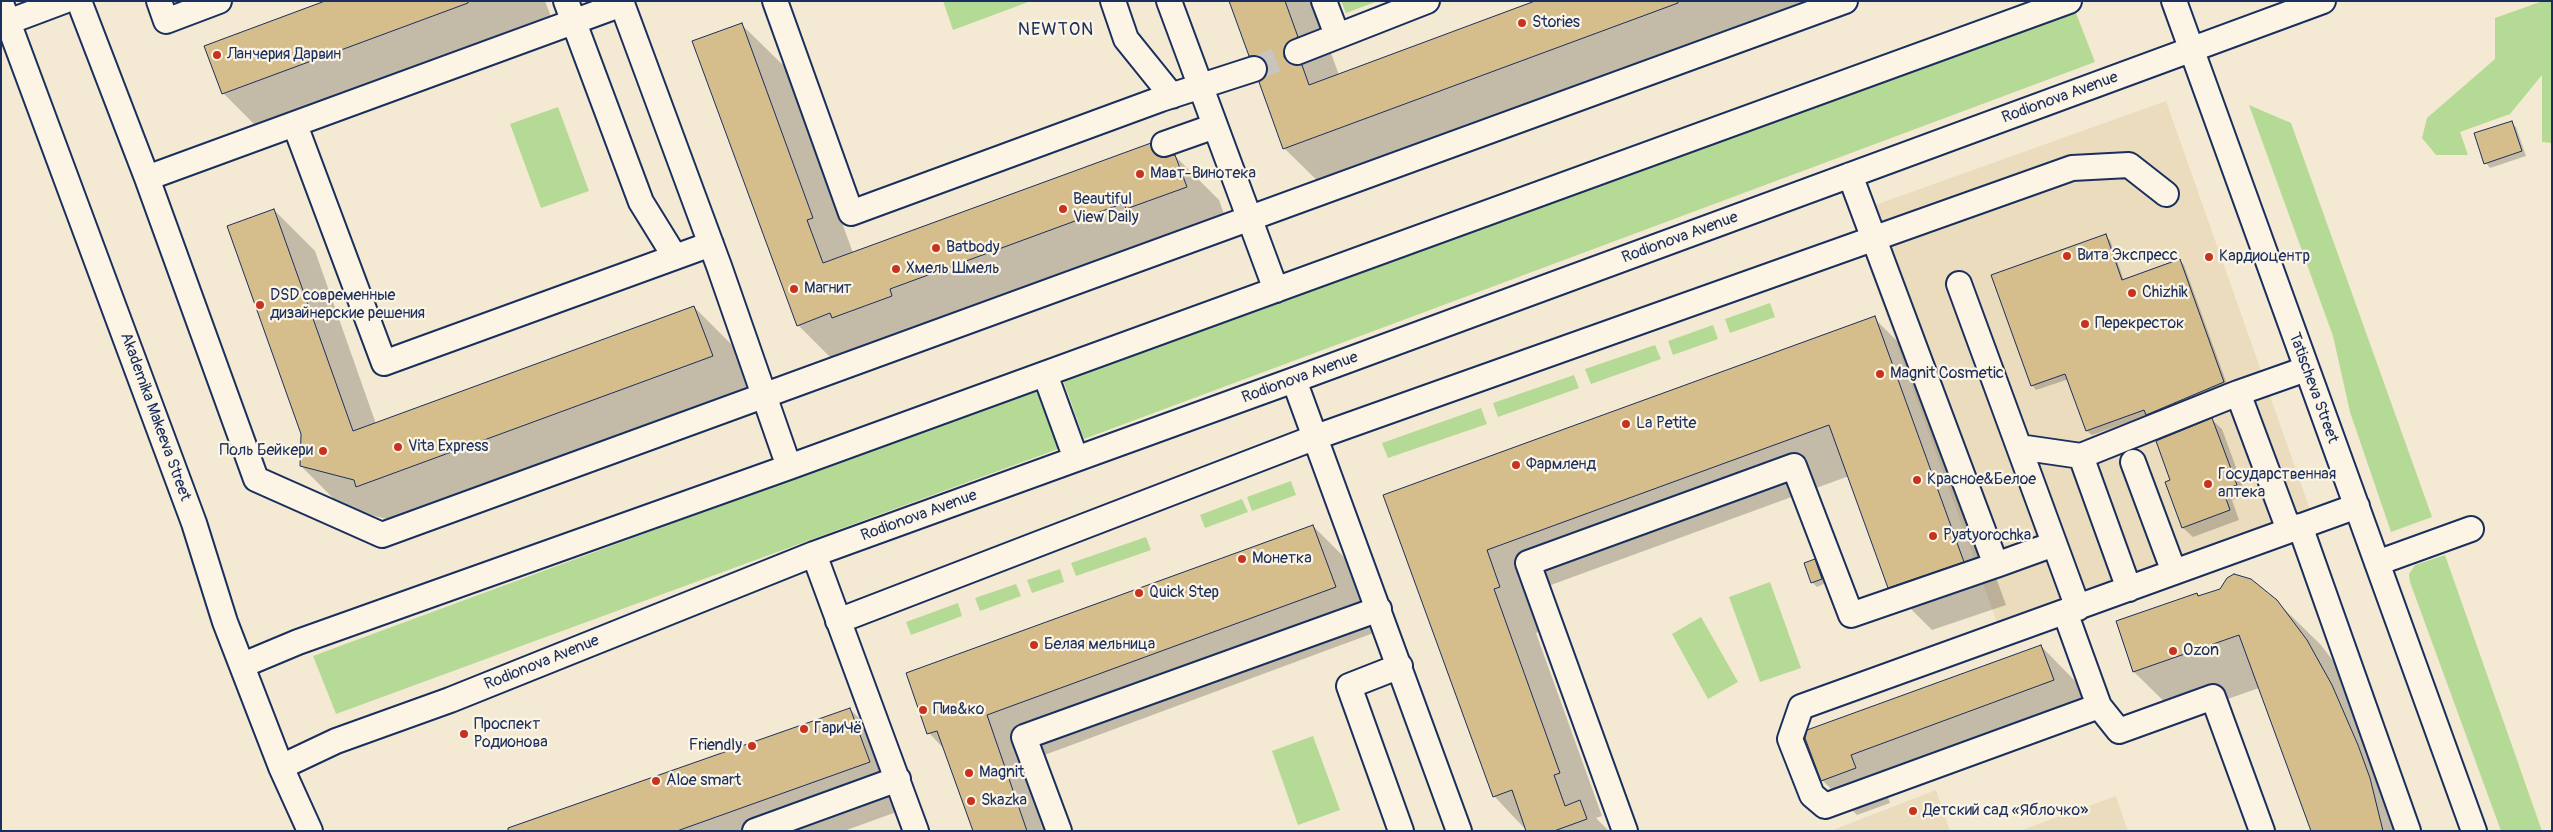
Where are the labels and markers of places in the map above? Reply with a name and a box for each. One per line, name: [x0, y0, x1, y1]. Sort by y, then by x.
place label: Stories: [1532, 13, 1580, 33]
marker: Stories: [1516, 17, 1528, 29]
place label: Ланчерия Дарвин: [227, 45, 341, 65]
marker: Ланчерия Дарвин: [211, 49, 223, 61]
place label: Мавт-Винотека: [1150, 164, 1256, 184]
marker: Мавт-Винотека: [1134, 168, 1146, 180]
place label: Beautiful View Daily: [1073, 190, 1139, 228]
marker: Beautiful View Daily: [1057, 203, 1069, 215]
place label: Batbody: [946, 238, 1000, 258]
marker: Batbody: [930, 242, 942, 254]
place label: Вита Экспресс: [2077, 246, 2178, 266]
place label: Кардиоцентр: [2219, 247, 2310, 267]
marker: Вита Экспресс: [2061, 250, 2073, 262]
marker: Кардиоцентр: [2203, 251, 2215, 263]
place label: Хмель Шмель: [906, 259, 1000, 279]
marker: Хмель Шмель: [890, 263, 902, 275]
place label: Магнит: [804, 279, 852, 299]
marker: Магнит: [788, 283, 800, 295]
place label: Chizhik: [2142, 283, 2188, 303]
place label: DSD современные дизайнерские решения: [270, 286, 425, 324]
marker: Chizhik: [2126, 287, 2138, 299]
marker: DSD современные дизайнерские решения: [254, 299, 266, 311]
place label: Перекресток: [2095, 314, 2184, 334]
marker: Перекресток: [2079, 318, 2091, 330]
place label: Magnit Cosmetic: [1890, 364, 2004, 384]
marker: Magnit Cosmetic: [1874, 368, 1886, 380]
place label: La Petite: [1636, 414, 1696, 434]
marker: La Petite: [1620, 418, 1632, 430]
place label: Vita Express: [408, 437, 488, 457]
place label: Поль Бейкери: [220, 441, 313, 461]
marker: Vita Express: [392, 441, 404, 453]
marker: Поль Бейкери: [317, 445, 329, 457]
place label: Фармленд: [1526, 455, 1596, 475]
marker: Фармленд: [1510, 459, 1522, 471]
place label: Государственная аптека: [2218, 465, 2336, 503]
place label: Красное&Белое: [1927, 470, 2036, 490]
marker: Красное&Белое: [1911, 474, 1923, 486]
marker: Государственная аптека: [2202, 478, 2214, 490]
place label: Pyatyorochka: [1943, 526, 2031, 546]
marker: Pyatyorochka: [1927, 530, 1939, 542]
place label: Монетка: [1252, 549, 1312, 569]
marker: Монетка: [1236, 553, 1248, 565]
place label: Quick Step: [1149, 583, 1219, 603]
marker: Quick Step: [1133, 587, 1145, 599]
place label: Белая мельница: [1044, 635, 1155, 655]
marker: Белая мельница: [1028, 639, 1040, 651]
place label: Ozon: [2183, 641, 2219, 661]
marker: Ozon: [2167, 645, 2179, 657]
place label: Пив&ко: [933, 700, 984, 720]
marker: Пив&ко: [917, 704, 929, 716]
place label: Проспект Родионова: [474, 715, 548, 753]
place label: ГариЧё: [814, 719, 862, 739]
marker: ГариЧё: [798, 723, 810, 735]
marker: Проспект Родионова: [458, 728, 470, 740]
place label: Friendly: [689, 736, 742, 756]
marker: Friendly: [746, 740, 758, 752]
place label: Magnit: [979, 763, 1024, 783]
marker: Magnit: [963, 767, 975, 779]
place label: Aloe smart: [666, 771, 741, 791]
marker: Aloe smart: [650, 775, 662, 787]
place label: Skazka: [981, 791, 1027, 811]
marker: Skazka: [965, 795, 977, 807]
place label: Детский сад «Яблочко»: [1923, 801, 2088, 821]
marker: Детский сад «Яблочко»: [1907, 805, 1919, 817]

